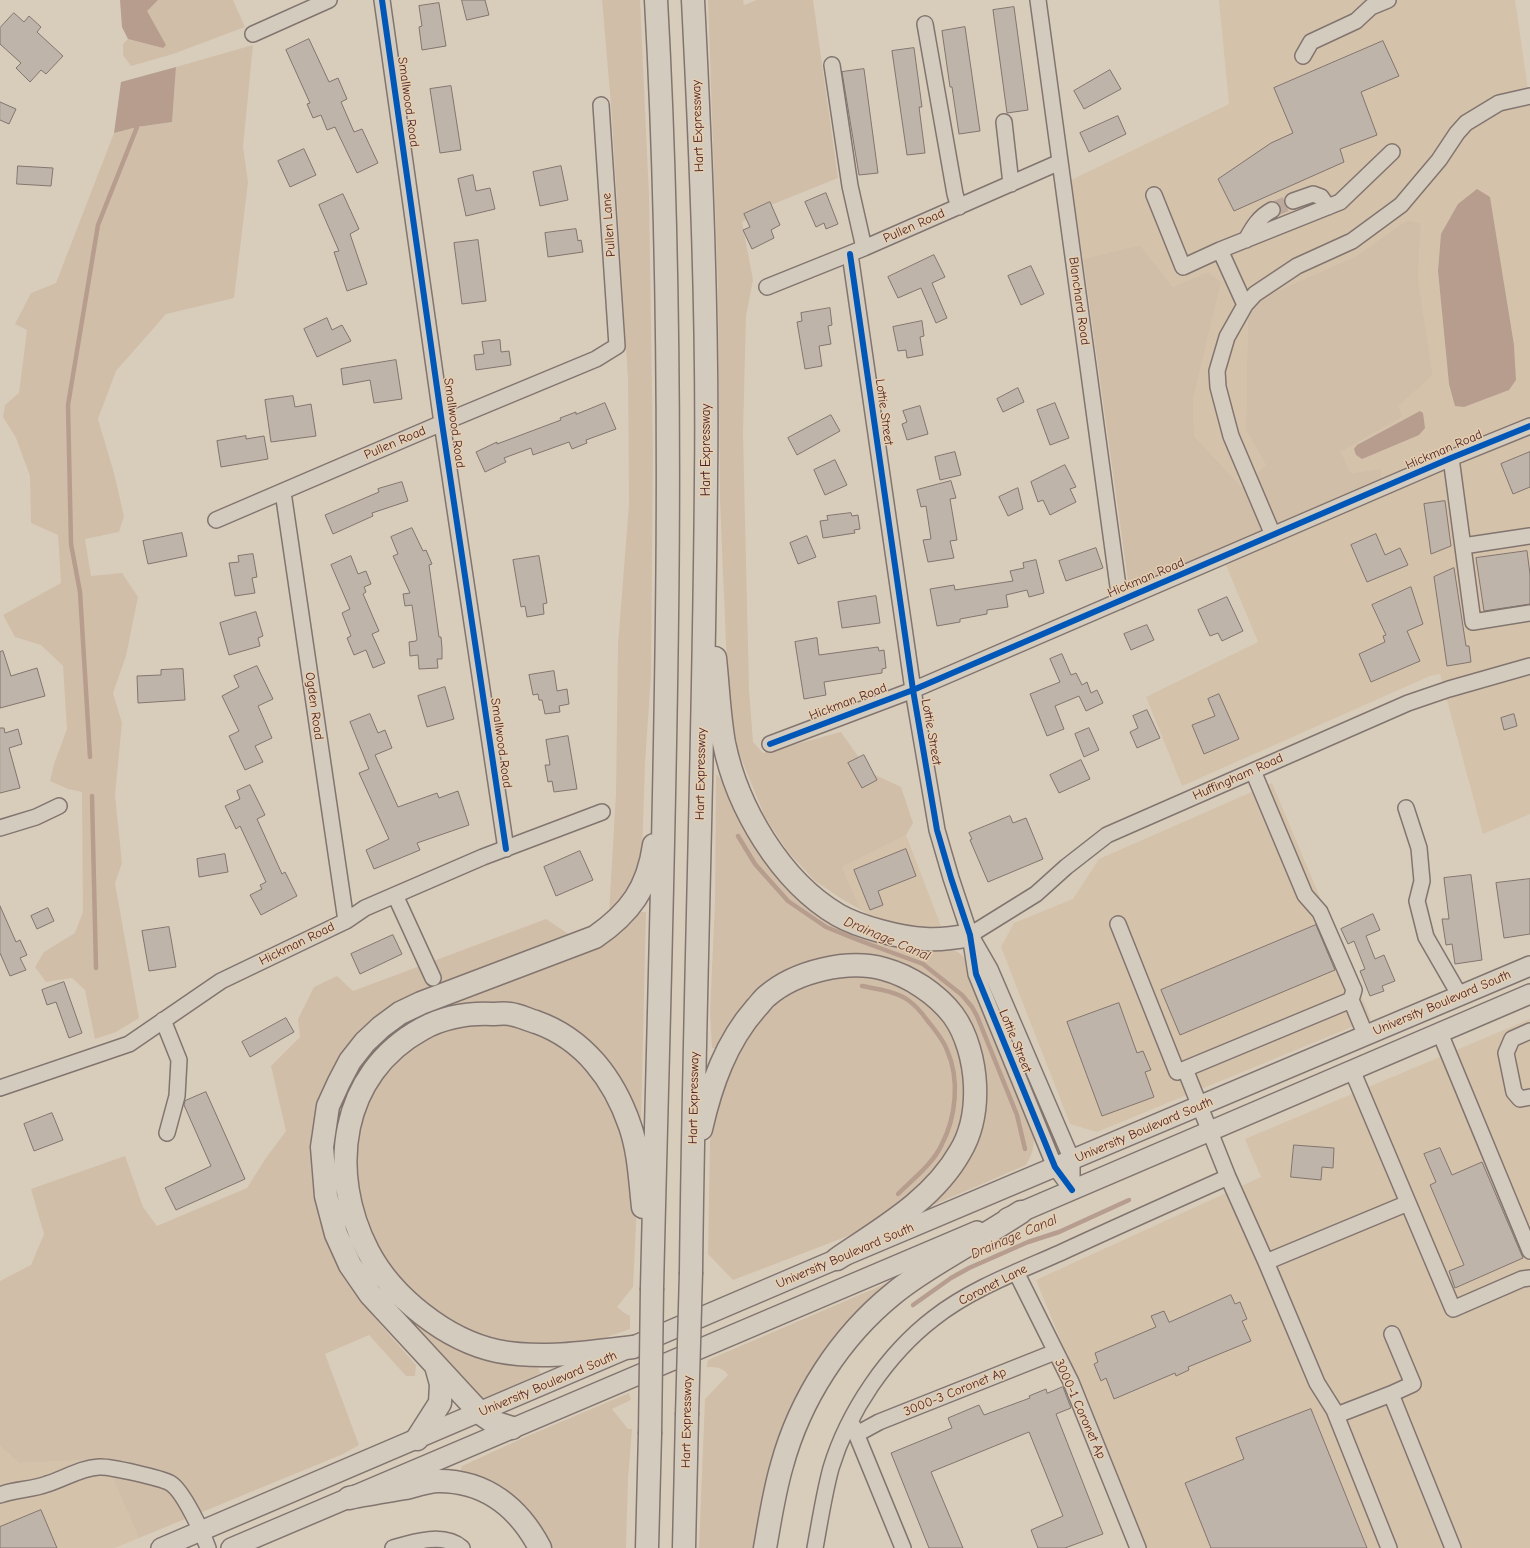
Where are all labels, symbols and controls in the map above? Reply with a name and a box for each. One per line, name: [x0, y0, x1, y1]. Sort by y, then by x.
street label: Smallwood Road: [394, 56, 422, 148]
street label: Hart Expressway: [689, 79, 707, 173]
street label: Pullen Lane: [599, 192, 619, 258]
street label: Pullen Road: [881, 206, 947, 246]
street label: Blanchard Road: [1065, 256, 1093, 346]
street label: Smallwood Road: [440, 377, 468, 469]
street label: Lottie Street: [872, 378, 896, 446]
street label: Hart Expressway: [698, 404, 714, 496]
street label: Pullen Road: [362, 423, 428, 463]
street label: Hickman Road: [1403, 427, 1485, 473]
street label: Hickman Road: [1105, 555, 1187, 601]
street label: Ogden Road: [302, 671, 326, 741]
street label: Hickman Road: [807, 680, 889, 724]
street label: Smallwood Road: [487, 697, 515, 789]
street label: Lottie Street: [918, 698, 944, 766]
street label: Hart Expressway: [692, 728, 710, 820]
street label: Huffingham Road: [1190, 750, 1286, 804]
water label: Drainage Canal: [841, 913, 933, 965]
street label: Hickman Road: [257, 919, 337, 969]
street label: University Boulevard South: [1371, 967, 1513, 1039]
street label: Lottie Street: [995, 1007, 1035, 1075]
street label: Hart Expressway: [685, 1052, 703, 1144]
street label: University Boulevard South: [1073, 1094, 1215, 1166]
water label: Drainage Canal: [968, 1211, 1060, 1263]
street label: University Boulevard South: [774, 1220, 916, 1292]
street label: Coronet Lane: [956, 1261, 1030, 1309]
street label: University Boulevard South: [477, 1348, 619, 1420]
street label: 3000-1 Coronet Ap: [1051, 1357, 1109, 1461]
street label: 3000-3 Coronet Ap: [901, 1364, 1009, 1420]
street label: Hart Expressway: [678, 1376, 696, 1468]

